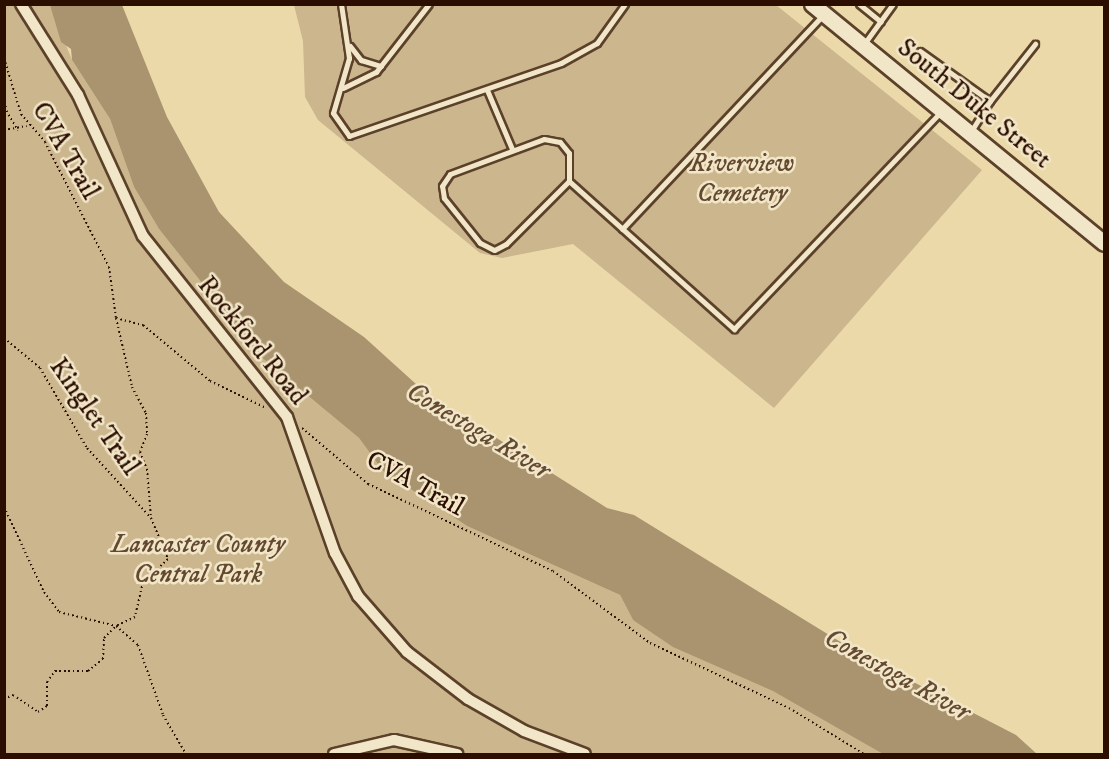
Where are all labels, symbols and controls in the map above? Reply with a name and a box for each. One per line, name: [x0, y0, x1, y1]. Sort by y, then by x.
street label: South Duke Street: [891, 32, 1057, 176]
street label: CVA Trail: [25, 97, 105, 205]
park label: Riverview Cemetery: [690, 148, 794, 210]
street label: Rockford Road: [191, 270, 313, 412]
street label: Kinglet Trail: [42, 352, 146, 482]
water label: Conestoga River: [400, 375, 556, 487]
street label: CVA Trail: [361, 444, 469, 524]
park label: Lancaster County Central Park: [111, 529, 285, 590]
water label: Conestoga River: [818, 622, 976, 728]

